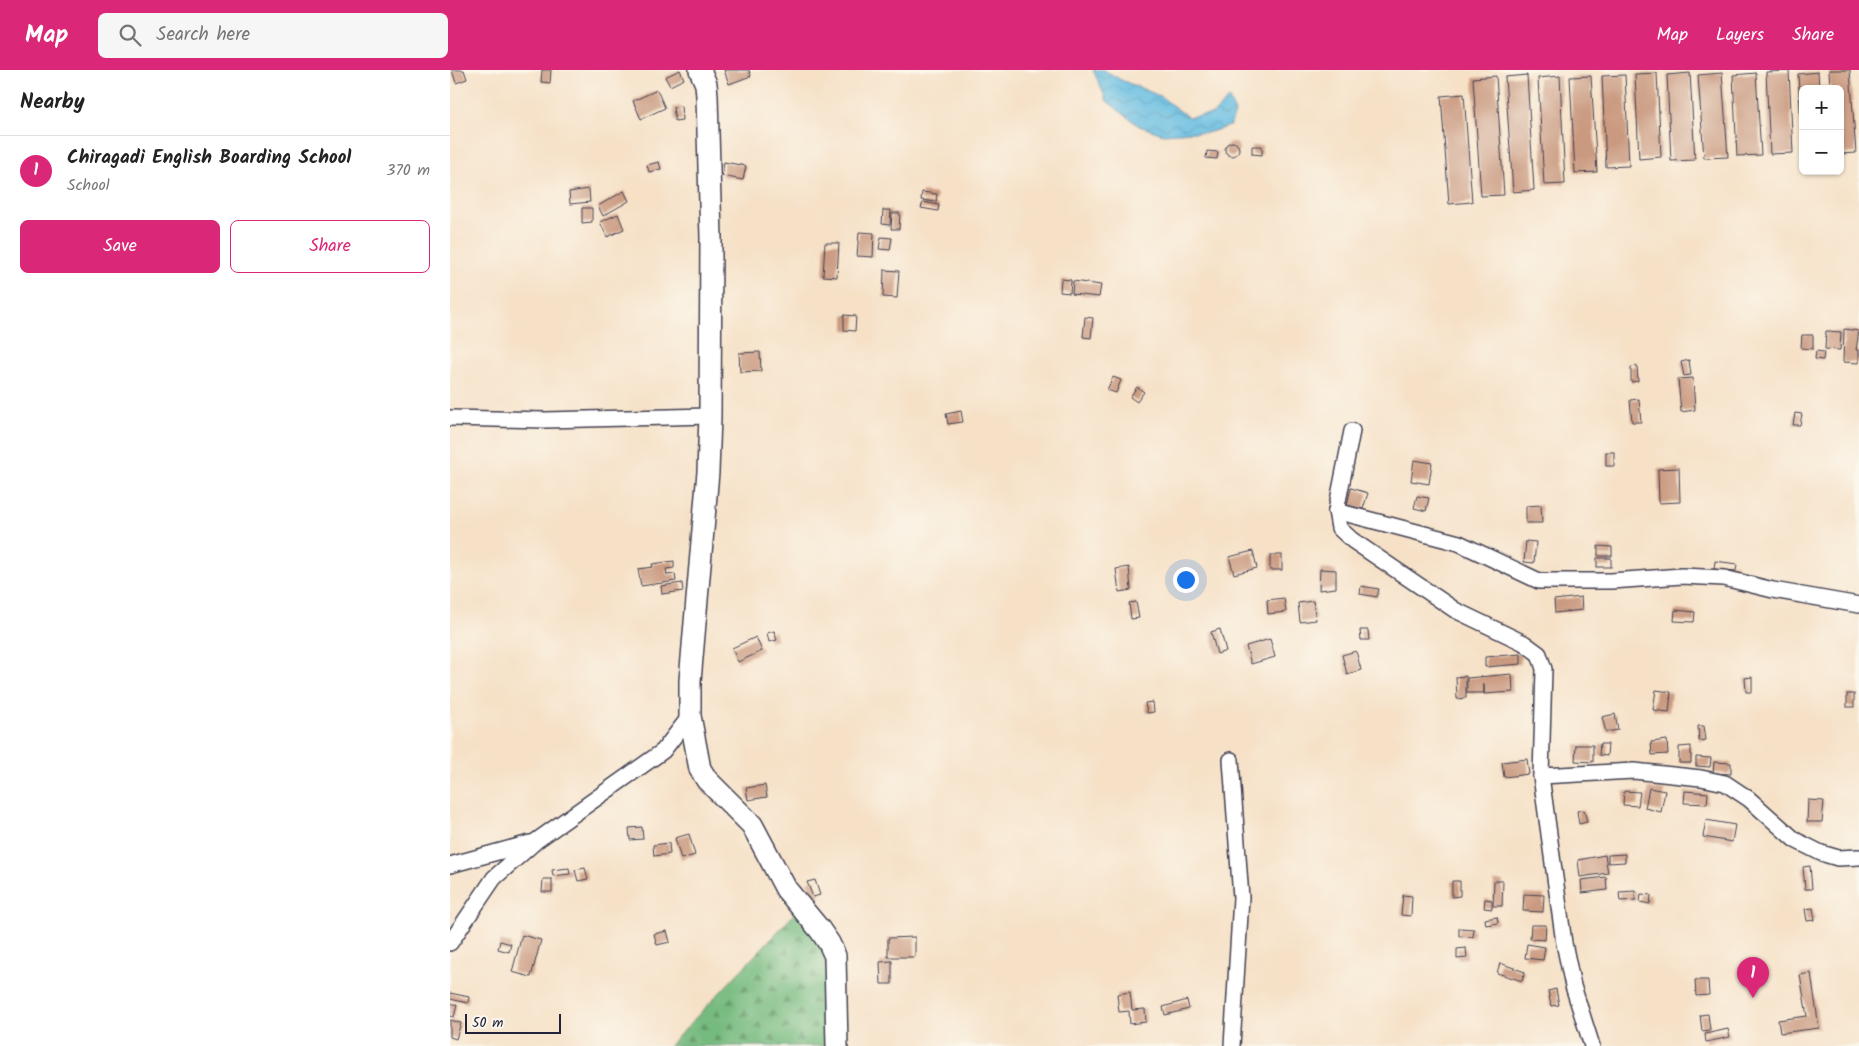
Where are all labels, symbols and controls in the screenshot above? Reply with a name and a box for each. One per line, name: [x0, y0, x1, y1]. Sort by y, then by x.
search box: [98, 13, 448, 58]
text: Map: [25, 16, 68, 55]
text: Search here: [156, 20, 250, 50]
icon: search: [116, 21, 144, 49]
text: Map: [1657, 21, 1688, 50]
text: Layers: [1716, 21, 1764, 50]
text: Share: [1792, 21, 1834, 50]
map controls: [1799, 85, 1844, 175]
button: +: [1799, 85, 1844, 130]
text: Nearby: [20, 86, 85, 119]
button: −: [1799, 130, 1844, 175]
text: Chiragadi English Boarding School: [67, 143, 351, 173]
text: 1: [34, 158, 38, 183]
text: 370 m: [386, 158, 430, 183]
text: School: [67, 173, 110, 198]
button: Save: [20, 220, 220, 273]
button: Share: [230, 220, 430, 273]
your location: [1173, 567, 1199, 593]
pin: 1: [1737, 957, 1769, 998]
scale bar: [465, 1011, 561, 1034]
text: 50 m: [472, 1012, 503, 1034]

